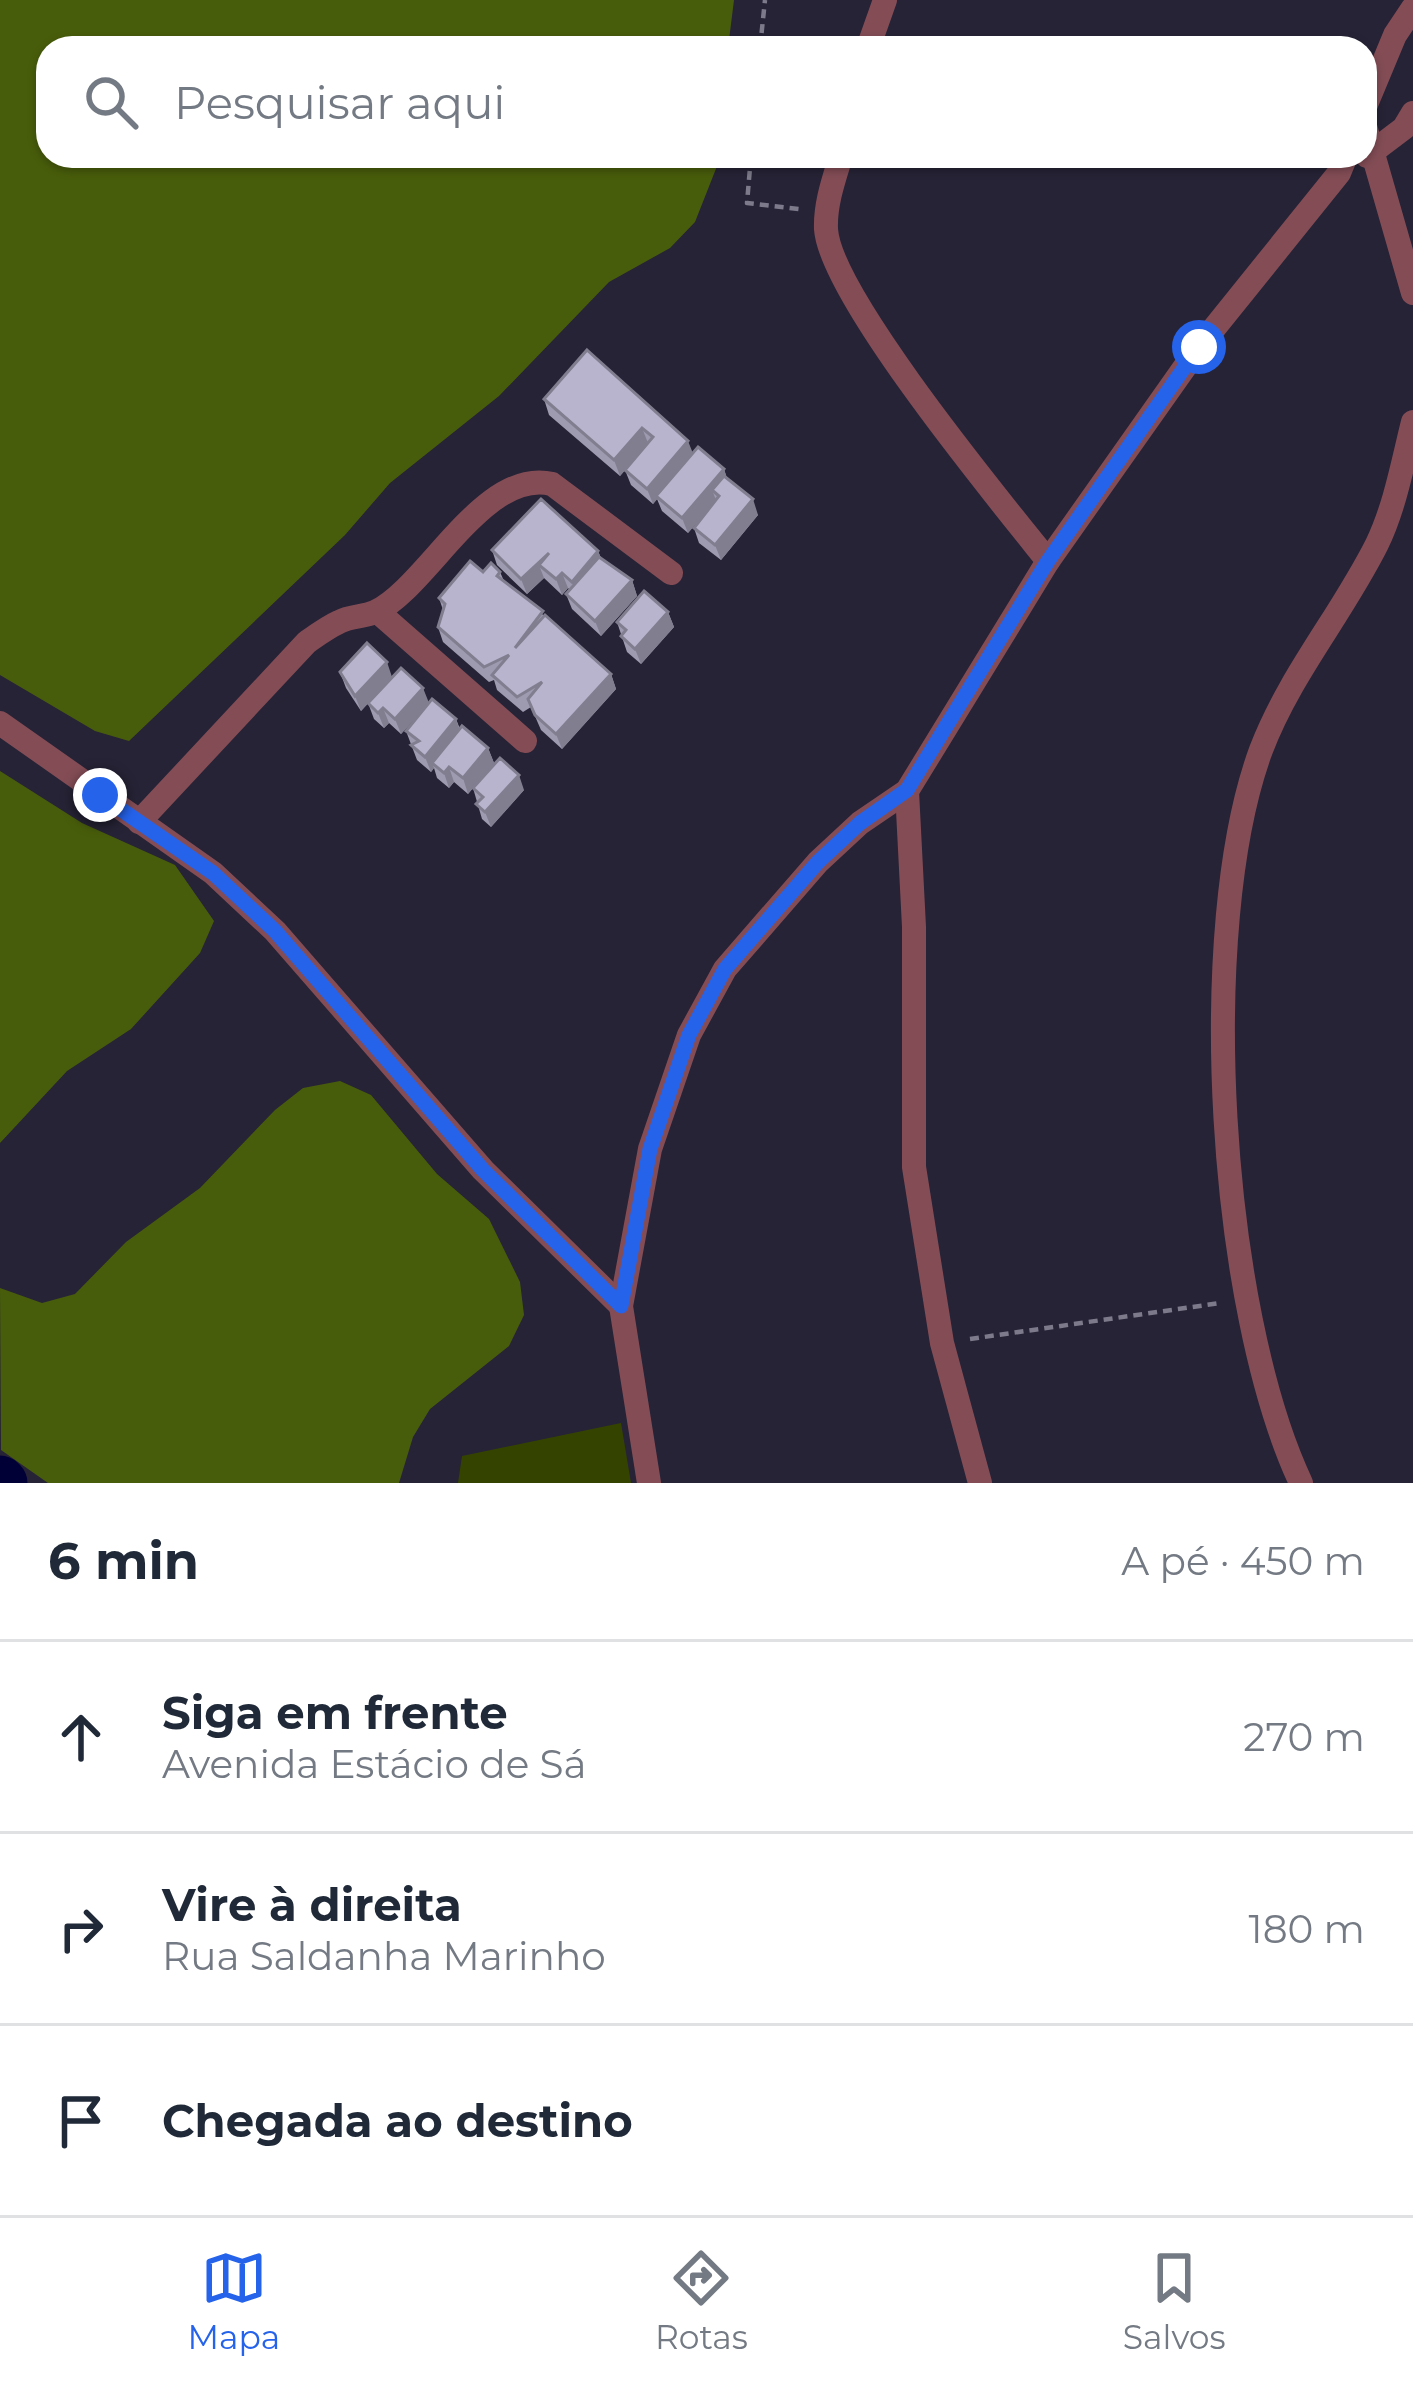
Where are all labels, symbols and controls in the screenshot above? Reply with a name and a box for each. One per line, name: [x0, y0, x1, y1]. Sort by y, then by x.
search box: [36, 36, 1377, 168]
icon: search: [78, 69, 144, 135]
text: Pesquisar aqui: [174, 75, 505, 130]
route start: [1172, 320, 1226, 374]
route end: [73, 768, 127, 822]
text: 6 min: [48, 1530, 199, 1592]
text: A pé · 450 m: [1121, 1537, 1365, 1585]
text: Siga em frente: [162, 1685, 508, 1740]
icon: ahead: [48, 1704, 114, 1770]
text: 270 m: [1243, 1713, 1365, 1761]
text: Avenida Estácio de Sá: [162, 1740, 587, 1788]
text: Vire à direita: [162, 1877, 462, 1932]
icon: right: [48, 1896, 114, 1962]
text: 180 m: [1249, 1905, 1365, 1953]
text: Rua Saldanha Marinho: [162, 1932, 606, 1980]
icon: arrive: [48, 2088, 114, 2154]
text: Chegada ao destino: [162, 2093, 633, 2148]
tab: Mapa: [187, 2245, 280, 2357]
tab: Rotas: [655, 2245, 748, 2357]
tab: Salvos: [1123, 2245, 1226, 2357]

